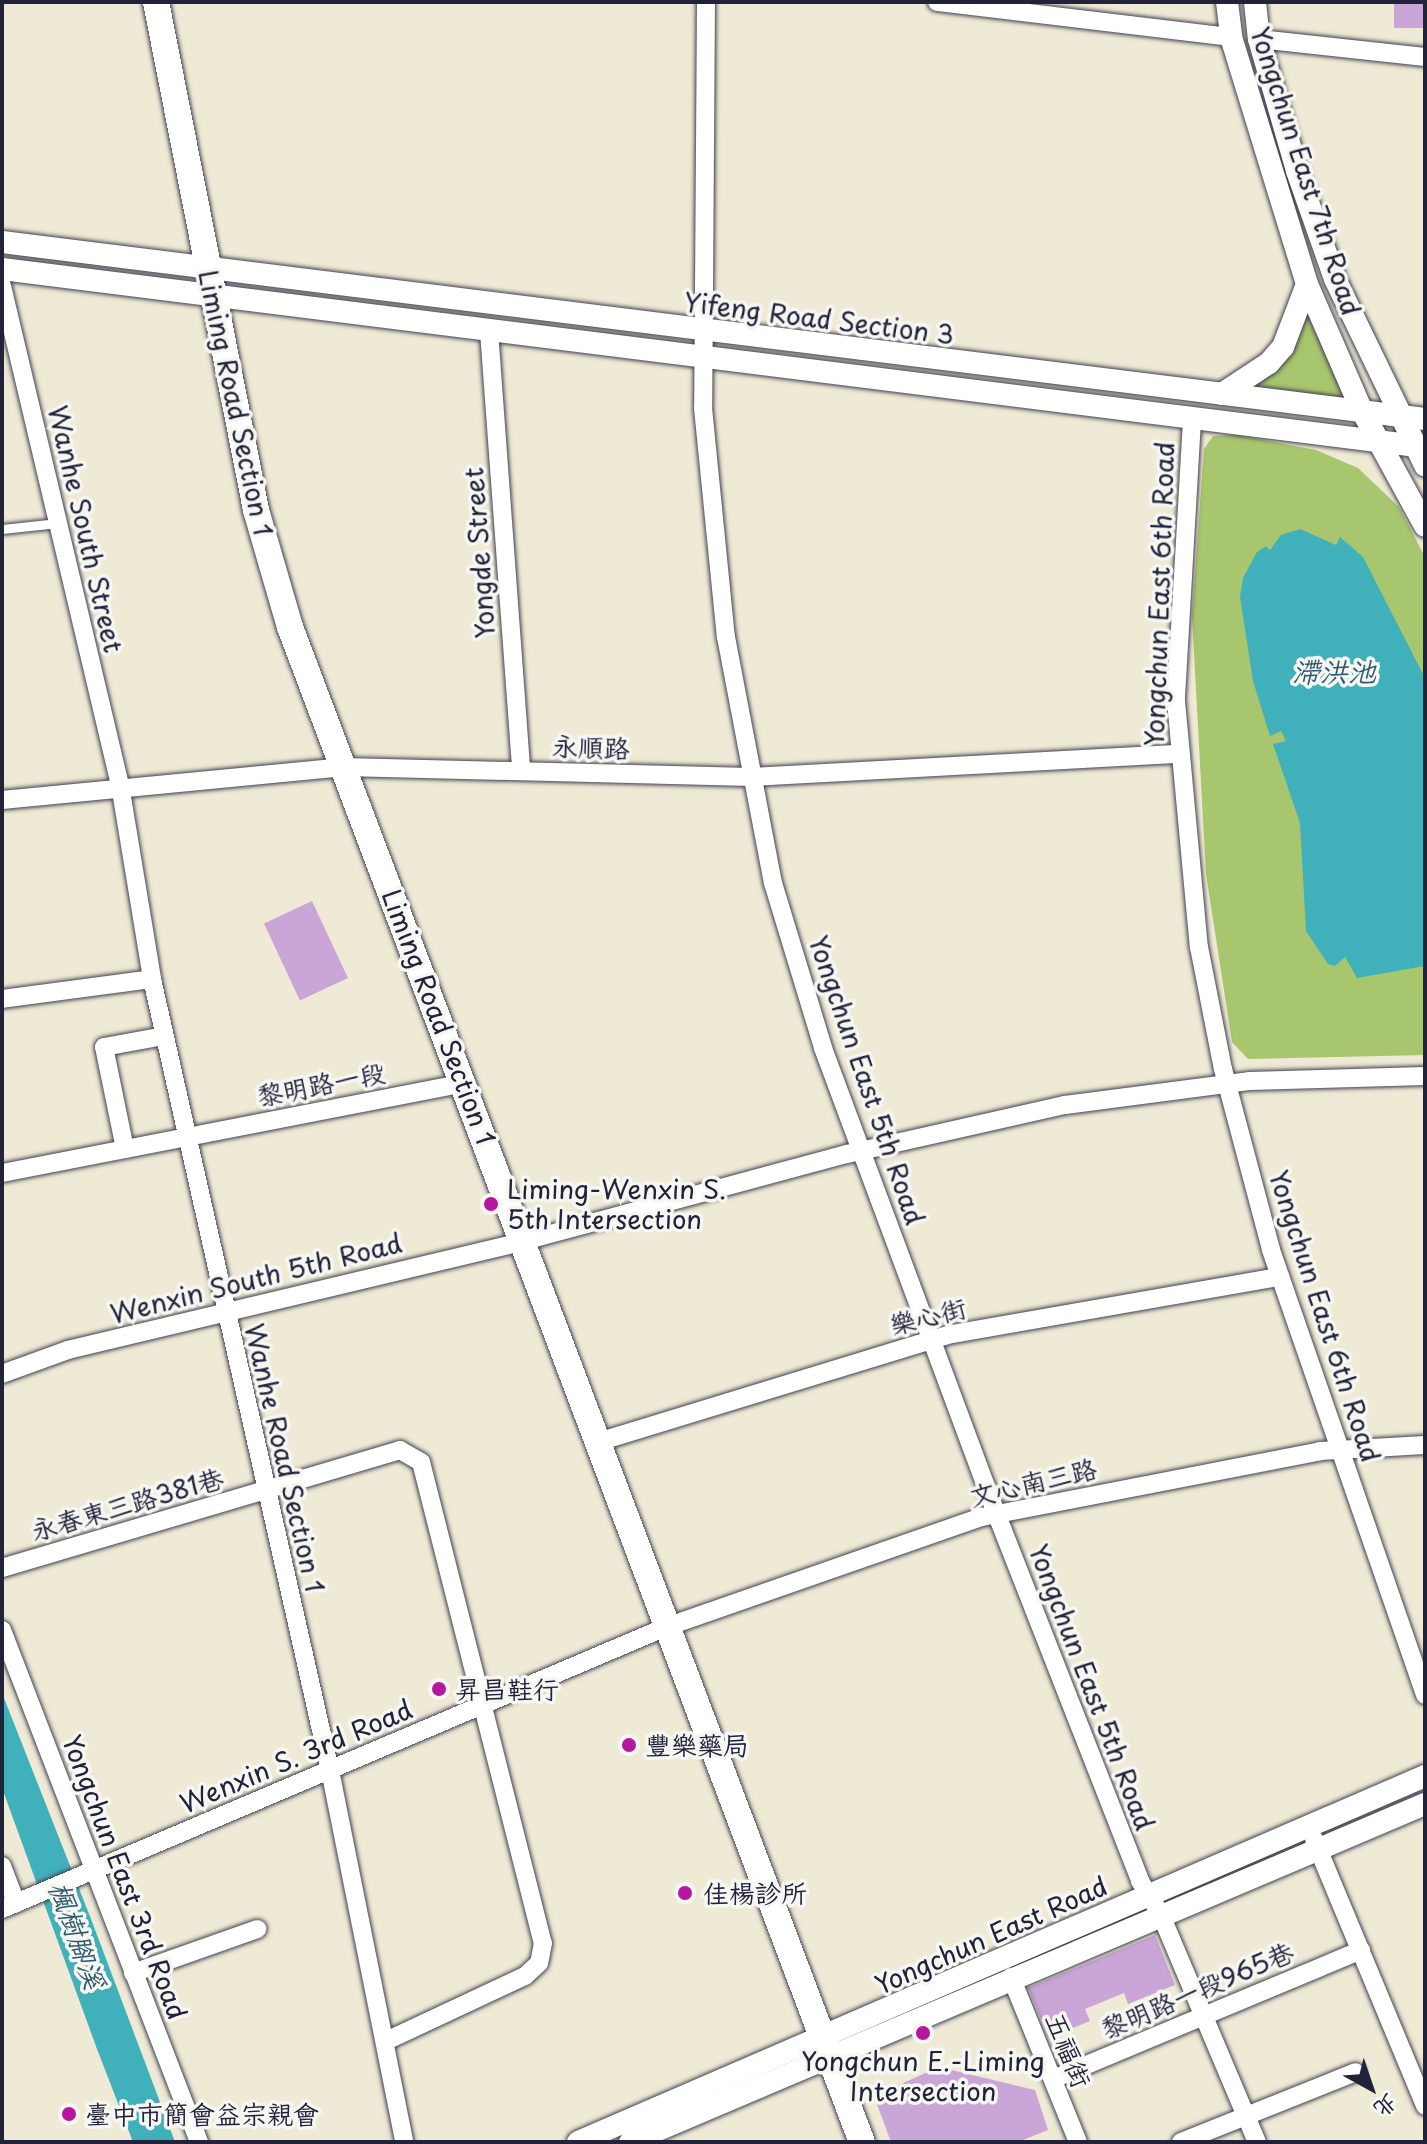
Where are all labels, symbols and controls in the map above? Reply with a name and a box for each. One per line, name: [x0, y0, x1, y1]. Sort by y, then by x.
street label: Yongchun East 7th Road: [1245, 24, 1367, 318]
street label: Liming Road Section 1: [192, 266, 280, 540]
street label: Yifeng Road Section 3: [681, 286, 957, 350]
street label: Wanhe South Street: [42, 402, 130, 656]
street label: Yongchun East 6th Road: [1138, 442, 1180, 746]
street label: Yongde Street: [457, 466, 501, 640]
water label: 滯洪池: [1292, 654, 1376, 688]
street label: 永順路: [551, 730, 631, 764]
street label: Liming Road Section 1: [376, 884, 502, 1150]
street label: Yongchun East 5th Road: [803, 933, 931, 1227]
street label: 黎明路一段: [254, 1056, 388, 1112]
street label: Yongchun East 6th Road: [1263, 1167, 1387, 1465]
place label: Liming-Wenxin S. 5th Intersection: [507, 1173, 726, 1234]
marker: Liming-Wenxin S. 5th Intersection: [482, 1195, 500, 1213]
street label: Wenxin South 5th Road: [109, 1227, 403, 1329]
street label: 樂心街: [886, 1291, 970, 1341]
street label: Wanhe Road Section 1: [239, 1319, 331, 1597]
street label: 文心南三路: [966, 1452, 1100, 1512]
street label: 永春東三路381巷: [27, 1462, 227, 1546]
street label: Yongchun East 5th Road: [1023, 1541, 1161, 1833]
place label: 昇昌鞋行: [455, 1673, 559, 1705]
marker: 昇昌鞋行: [430, 1680, 448, 1698]
street label: Wenxin S. 3rd Road: [176, 1693, 416, 1819]
place label: 豐樂藥局: [645, 1729, 749, 1761]
street label: Yongchun East 3rd Road: [56, 1730, 194, 2024]
marker: 豐樂藥局: [620, 1736, 638, 1754]
street label: Yongchun East Road: [870, 1870, 1112, 2000]
water label: 楓樹腳溪: [43, 1877, 113, 1993]
place label: 佳楊診所: [703, 1877, 807, 1909]
marker: 佳楊診所: [674, 1882, 696, 1904]
street label: 黎明路一段965巷: [1096, 1935, 1298, 2045]
street label: 五福街: [1040, 2008, 1098, 2092]
marker: Yongchun E.-Liming Intersection: [914, 2024, 932, 2042]
place label: Yongchun E.-Liming Intersection: [802, 2045, 1044, 2106]
north arrow: [1331, 2048, 1411, 2128]
text: 北: [1368, 2087, 1406, 2126]
place label: 臺中市簡會益宗親會: [85, 2098, 319, 2130]
marker: 臺中市簡會益宗親會: [60, 2105, 78, 2123]

